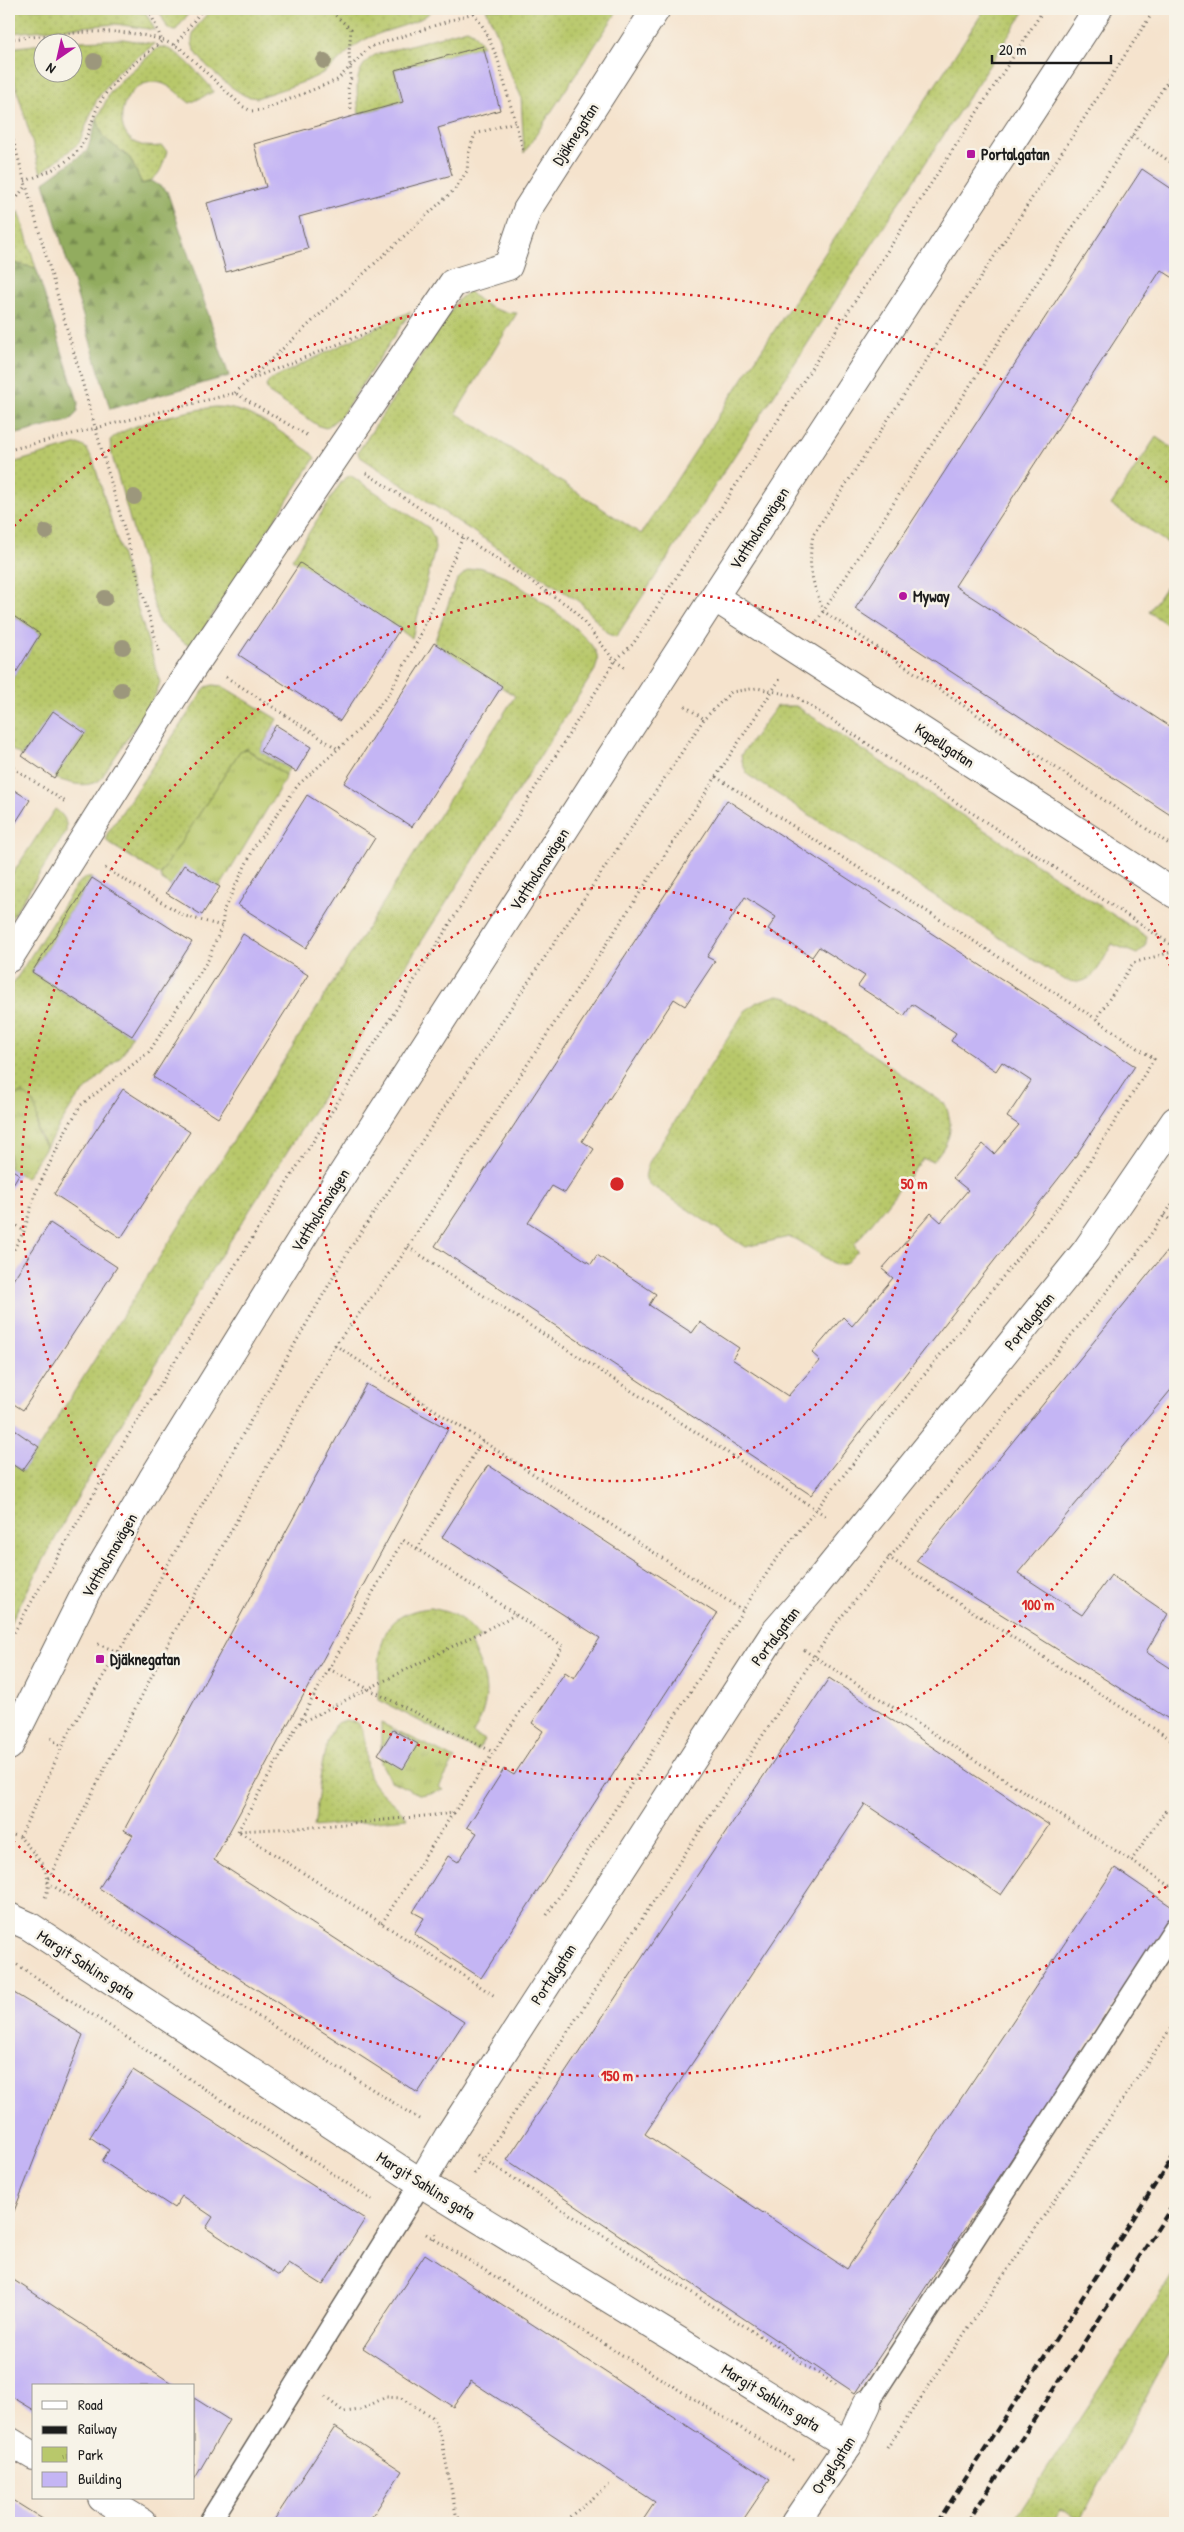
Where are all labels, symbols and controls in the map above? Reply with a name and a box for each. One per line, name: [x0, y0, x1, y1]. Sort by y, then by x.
north arrow: [32, 32, 82, 82]
scale bar: [992, 32, 1110, 64]
text: 20 m: [999, 39, 1026, 60]
text: N: [42, 59, 59, 79]
street label: Djäknegatan: [547, 99, 603, 169]
place label: Portalgatan: [981, 143, 1050, 166]
marker: Portalgatan: [965, 148, 977, 160]
street label: Vattholmavägen: [724, 482, 794, 574]
place label: Myway: [913, 585, 950, 608]
marker: Myway: [897, 590, 909, 602]
street label: Kapellgatan: [911, 717, 979, 773]
street label: Vattholmavägen: [504, 823, 574, 915]
street label: Vattholmavägen: [286, 1164, 354, 1256]
text: 50 m: [901, 1173, 927, 1194]
centre of rings: [608, 1175, 626, 1193]
street label: Portalgatan: [999, 1287, 1059, 1355]
street label: Vattholmavägen: [76, 1509, 142, 1601]
text: 100 m: [1022, 1594, 1054, 1615]
street label: Portalgatan: [746, 1602, 804, 1670]
place label: Djäknegatan: [110, 1648, 180, 1671]
marker: Djäknegatan: [94, 1653, 106, 1665]
street label: Margit Sahlins gata: [33, 1924, 139, 2004]
street label: Portalgatan: [525, 1939, 581, 2009]
text: 150 m: [601, 2065, 633, 2086]
street label: Margit Sahlins gata: [373, 2146, 479, 2224]
street label: Margit Sahlins gata: [718, 2358, 824, 2436]
legend: [32, 2384, 195, 2500]
text: Road: [78, 2394, 103, 2415]
text: Railway: [78, 2418, 117, 2439]
street label: Orgelgatan: [806, 2432, 860, 2498]
text: Park: [78, 2444, 103, 2465]
text: Building: [78, 2468, 122, 2489]

